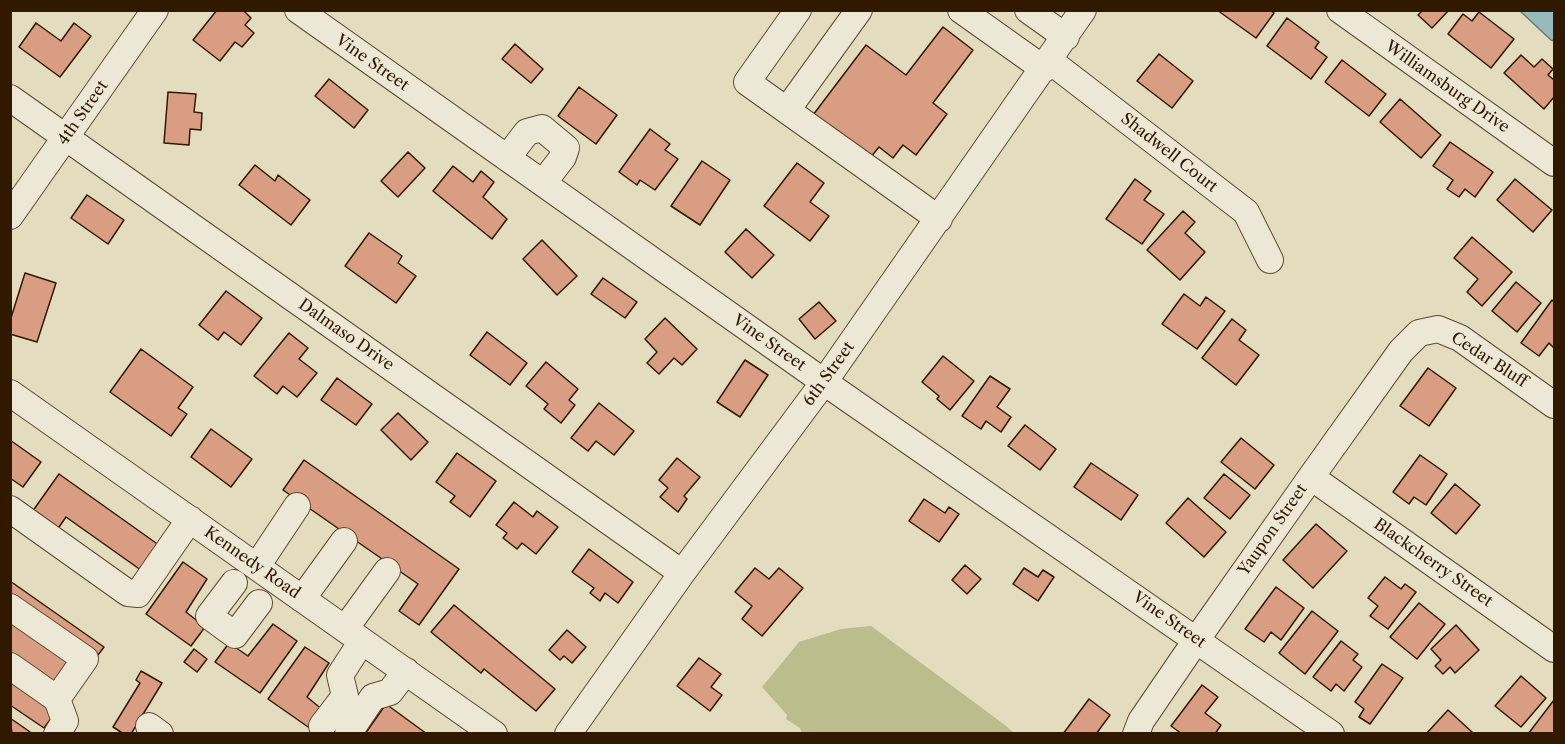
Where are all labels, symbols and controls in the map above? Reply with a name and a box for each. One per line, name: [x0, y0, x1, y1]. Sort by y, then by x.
street label: Vine Street: [332, 31, 412, 95]
street label: Williamsburg Drive: [1381, 37, 1513, 137]
street label: 4th Street: [54, 77, 112, 149]
street label: Shadwell Court: [1117, 109, 1221, 197]
street label: Dalmaso Drive: [295, 295, 397, 375]
street label: Vine Street: [729, 311, 809, 375]
street label: Cedar Bluff: [1447, 328, 1531, 392]
street label: 6th Street: [799, 338, 859, 410]
street label: Yaupon Street: [1234, 481, 1312, 579]
street label: Blackcherry Street: [1370, 515, 1496, 611]
street label: Kennedy Road: [200, 523, 304, 603]
street label: Vine Street: [1129, 588, 1209, 652]

